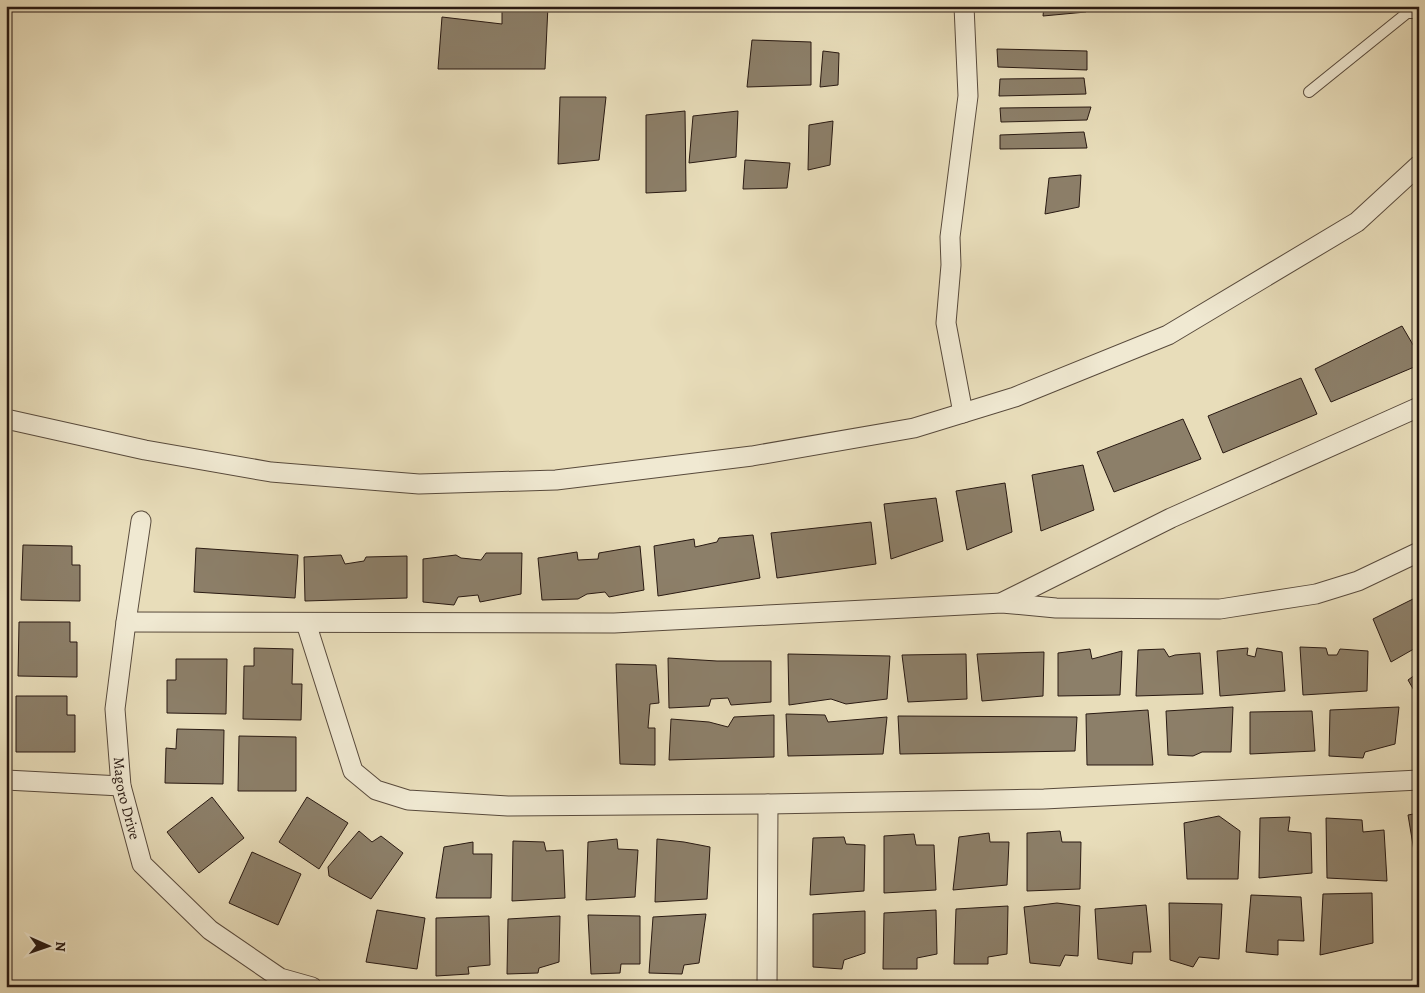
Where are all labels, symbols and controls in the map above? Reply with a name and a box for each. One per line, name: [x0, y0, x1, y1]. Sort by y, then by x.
street label: Magoro Drive: [109, 756, 145, 842]
north arrow: [22, 920, 72, 970]
text: N: [51, 941, 70, 952]

